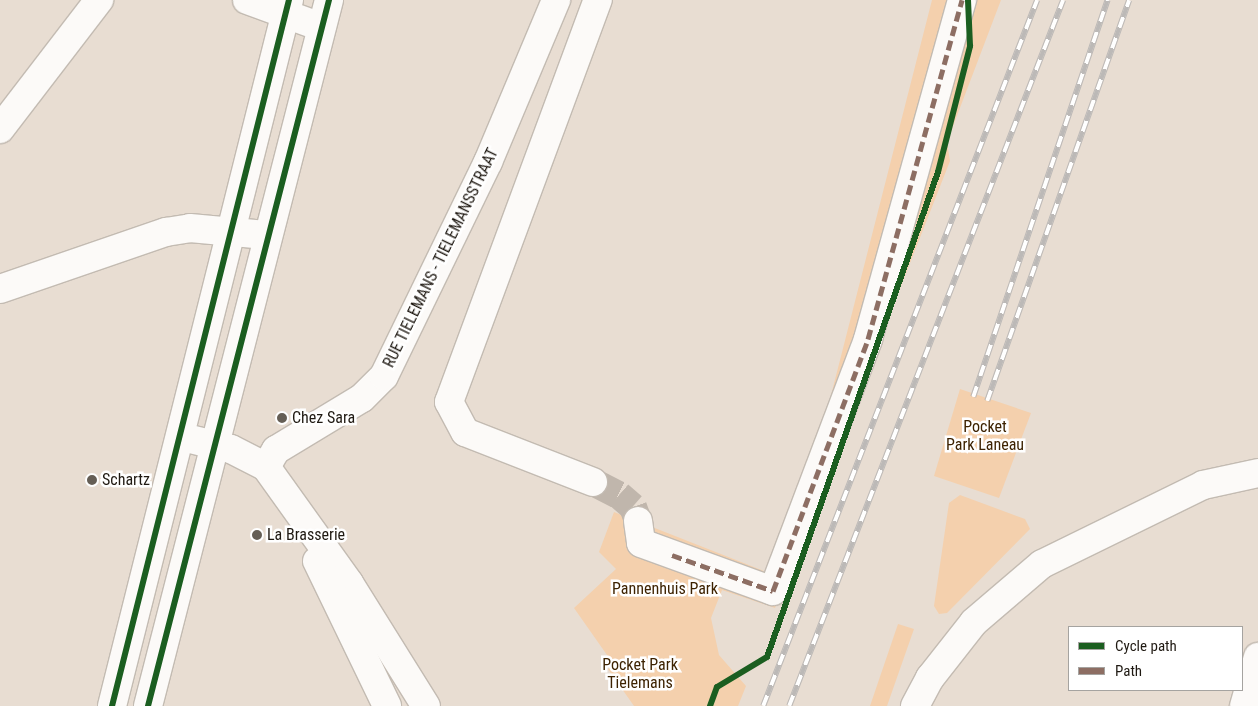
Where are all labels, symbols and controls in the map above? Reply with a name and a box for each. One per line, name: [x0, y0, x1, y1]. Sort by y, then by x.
street label: RUE TIELEMANS - TIELEMANSSTRAAT: [379, 145, 503, 371]
place label: Chez Sara: [292, 408, 355, 428]
marker: Chez Sara: [276, 412, 288, 424]
park label: Pocket Park Laneau: [946, 417, 1024, 455]
place label: Schartz: [102, 470, 150, 490]
marker: Schartz: [86, 474, 98, 486]
place label: La Brasserie: [267, 525, 345, 545]
marker: La Brasserie: [251, 529, 263, 541]
park label: Pannenhuis Park: [612, 579, 718, 599]
legend: [1068, 626, 1243, 691]
text: Cycle path: [1115, 637, 1177, 655]
park label: Pocket Park Tielemans: [602, 655, 678, 693]
text: Path: [1115, 662, 1142, 680]

